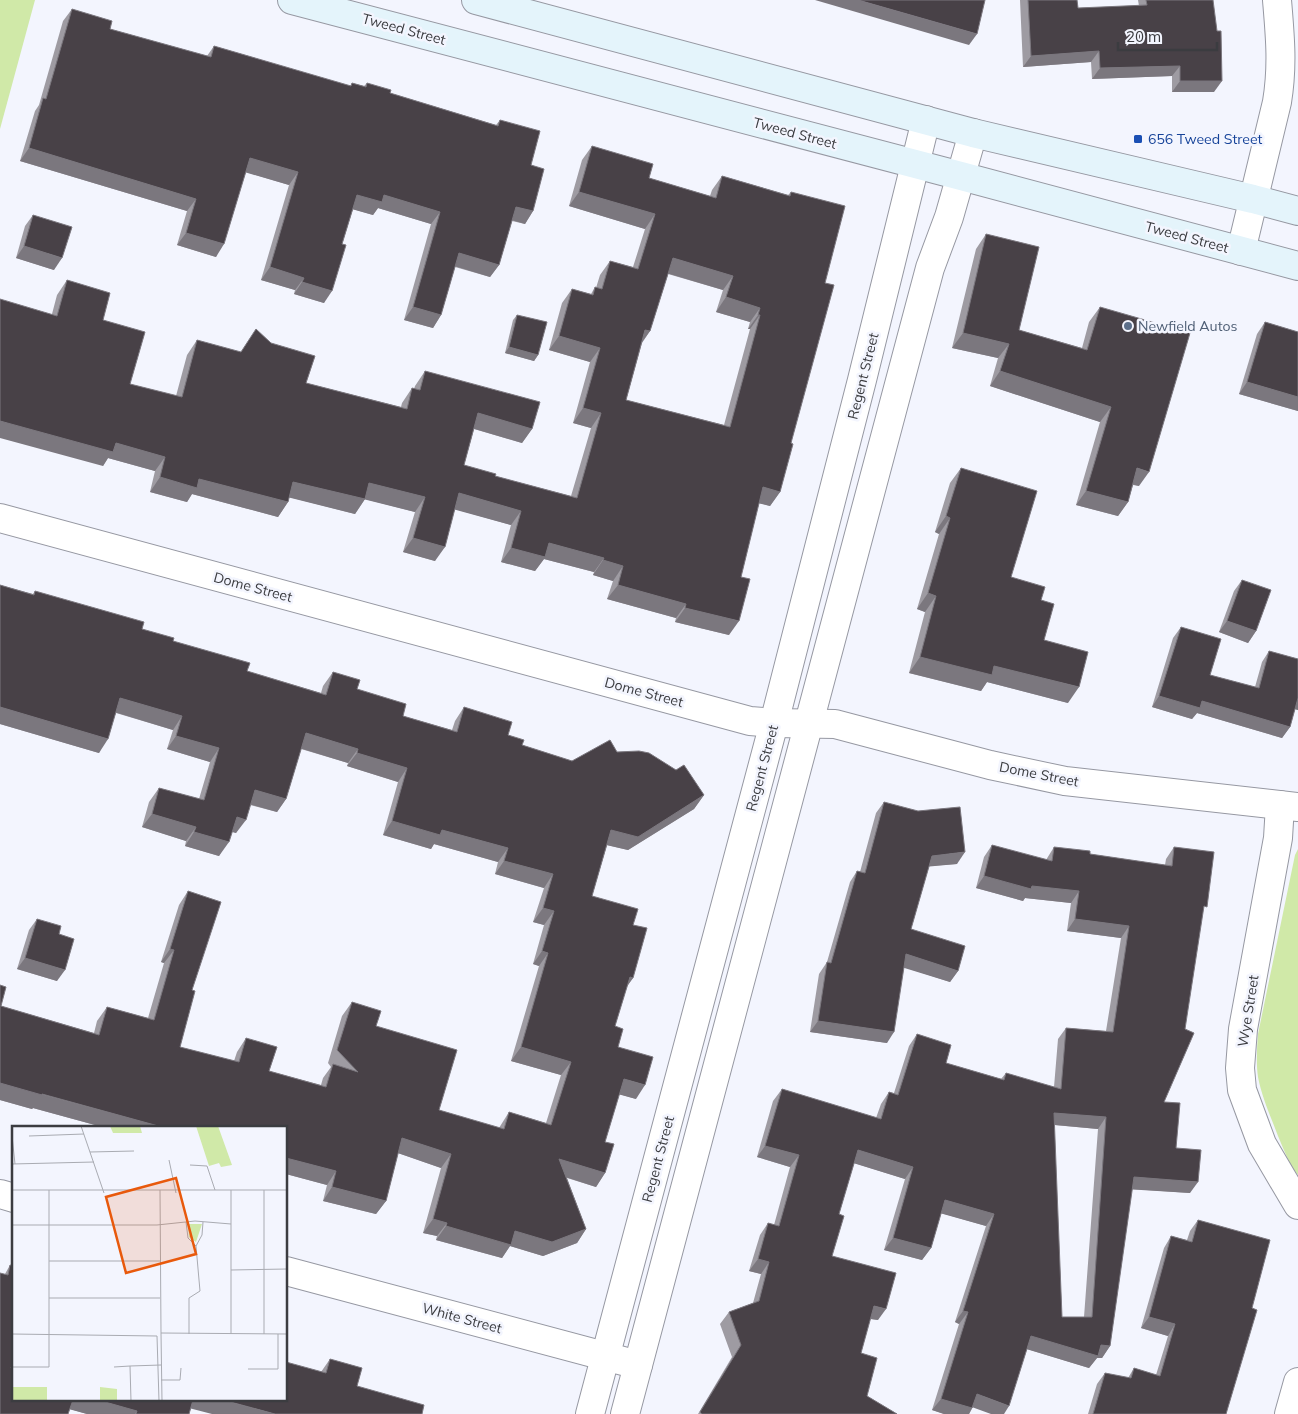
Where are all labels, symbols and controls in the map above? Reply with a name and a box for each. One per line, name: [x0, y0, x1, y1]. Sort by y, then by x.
street label: Tweed Street: [360, 9, 448, 49]
scale bar: [1118, 20, 1217, 52]
text: 20 m: [1126, 27, 1161, 46]
street label: Tweed Street: [751, 113, 839, 153]
place label: 656 Tweed Street: [1148, 130, 1263, 148]
marker: 656 Tweed Street: [1132, 133, 1144, 145]
street label: Tweed Street: [1143, 217, 1231, 257]
place label: Newfield Autos: [1138, 317, 1237, 335]
marker: Newfield Autos: [1122, 320, 1134, 332]
street label: Regent Street: [844, 331, 882, 421]
street label: Dome Street: [212, 568, 294, 606]
street label: Dome Street: [603, 673, 685, 711]
street label: Regent Street: [742, 723, 782, 813]
street label: Dome Street: [998, 757, 1080, 791]
street label: Wye Street: [1233, 974, 1263, 1048]
street label: Regent Street: [638, 1114, 678, 1204]
inset map: [12, 1126, 288, 1402]
street label: White Street: [420, 1299, 504, 1337]

